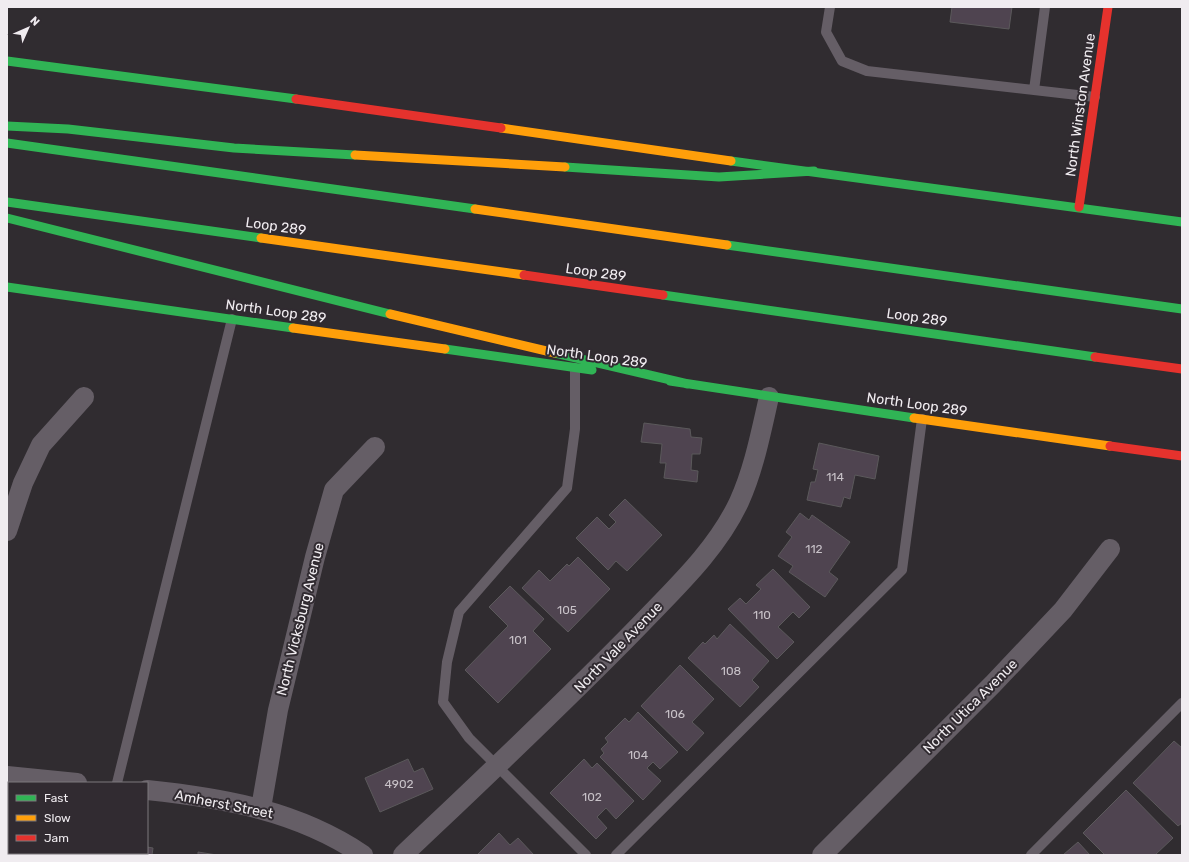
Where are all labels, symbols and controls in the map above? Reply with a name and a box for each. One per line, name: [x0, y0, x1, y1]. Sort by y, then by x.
north arrow: [8, 8, 48, 48]
text: N: [27, 14, 42, 29]
street label: North Winston Avenue: [1062, 32, 1099, 178]
street label: Loop 289: [245, 214, 307, 239]
street label: Loop 289: [565, 260, 627, 285]
street label: North Loop 289: [224, 296, 327, 327]
street label: Loop 289: [886, 305, 948, 330]
street label: North Loop 289: [545, 341, 648, 372]
street label: North Loop 289: [865, 389, 968, 420]
house number: 114: [826, 470, 844, 484]
street label: North Vicksburg Avenue: [273, 541, 328, 697]
house number: 112: [805, 542, 823, 556]
street label: North Vale Avenue: [571, 598, 666, 696]
house number: 105: [557, 603, 577, 617]
house number: 110: [753, 608, 771, 622]
house number: 101: [509, 633, 527, 647]
street label: North Utica Avenue: [920, 655, 1021, 757]
house number: 108: [721, 664, 741, 678]
house number: 106: [665, 707, 685, 721]
house number: 104: [628, 748, 649, 762]
house number: 4902: [384, 777, 414, 791]
legend: [8, 782, 148, 854]
street label: Amherst Street: [173, 787, 275, 822]
house number: 102: [582, 790, 602, 804]
text: Fast: [44, 791, 68, 805]
text: Slow: [44, 811, 71, 825]
text: Jam: [44, 831, 69, 845]

